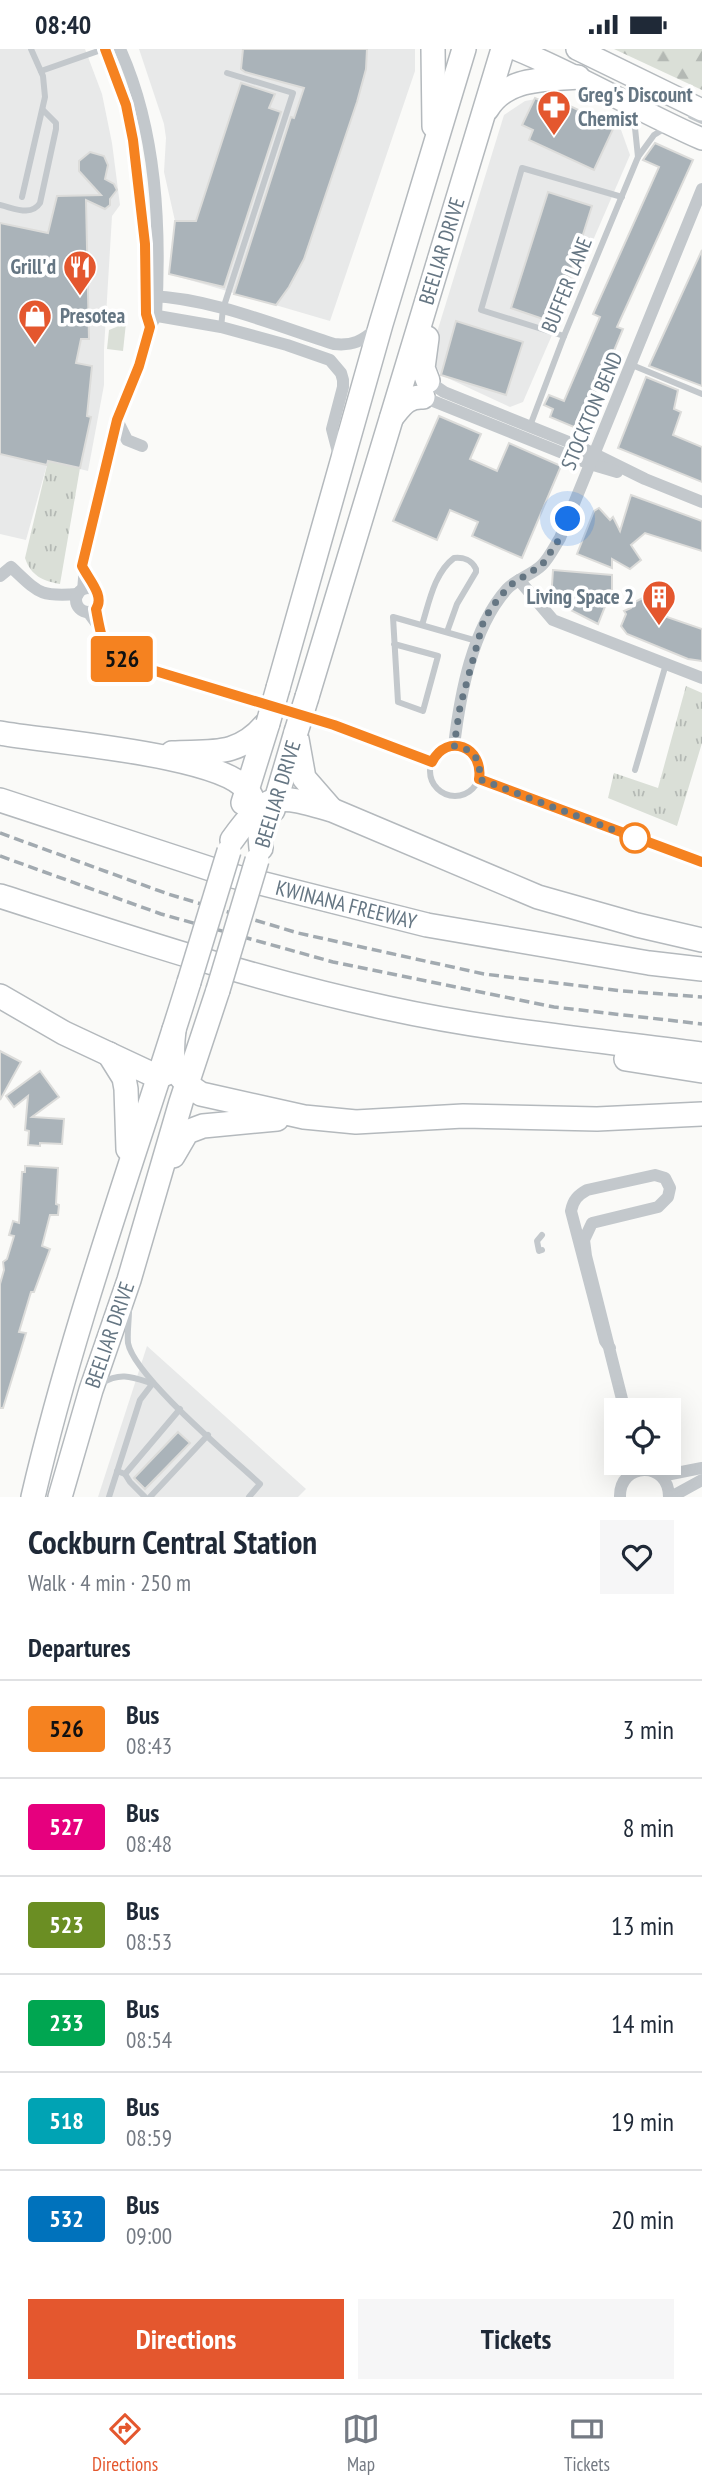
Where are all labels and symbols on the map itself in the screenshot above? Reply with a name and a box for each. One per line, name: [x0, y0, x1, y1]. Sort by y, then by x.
place label: Greg's Discount Chemist: [578, 81, 693, 132]
pharmacy icon: Greg's Discount Chemist: [535, 88, 573, 137]
street label: BEELIAR DRIVE: [412, 194, 471, 308]
street label: BUFFER LANE: [535, 233, 598, 337]
restaurant icon: Grill'd: [61, 248, 99, 297]
place label: Grill'd: [10, 253, 56, 280]
shop icon: Presotea: [16, 297, 54, 346]
place label: Presotea: [60, 302, 125, 329]
street label: STOCKTON BEND: [555, 348, 629, 474]
your location: [550, 501, 585, 536]
building icon: Living Space 2: [640, 578, 678, 627]
place label: Living Space 2: [527, 583, 634, 610]
line badge: 526: [82, 636, 162, 682]
street label: BEELIAR DRIVE: [248, 737, 307, 851]
unlabelled marker: [620, 823, 650, 853]
street label: KWINANA FREEWAY: [273, 874, 420, 935]
street label: BEELIAR DRIVE: [79, 1278, 140, 1392]

